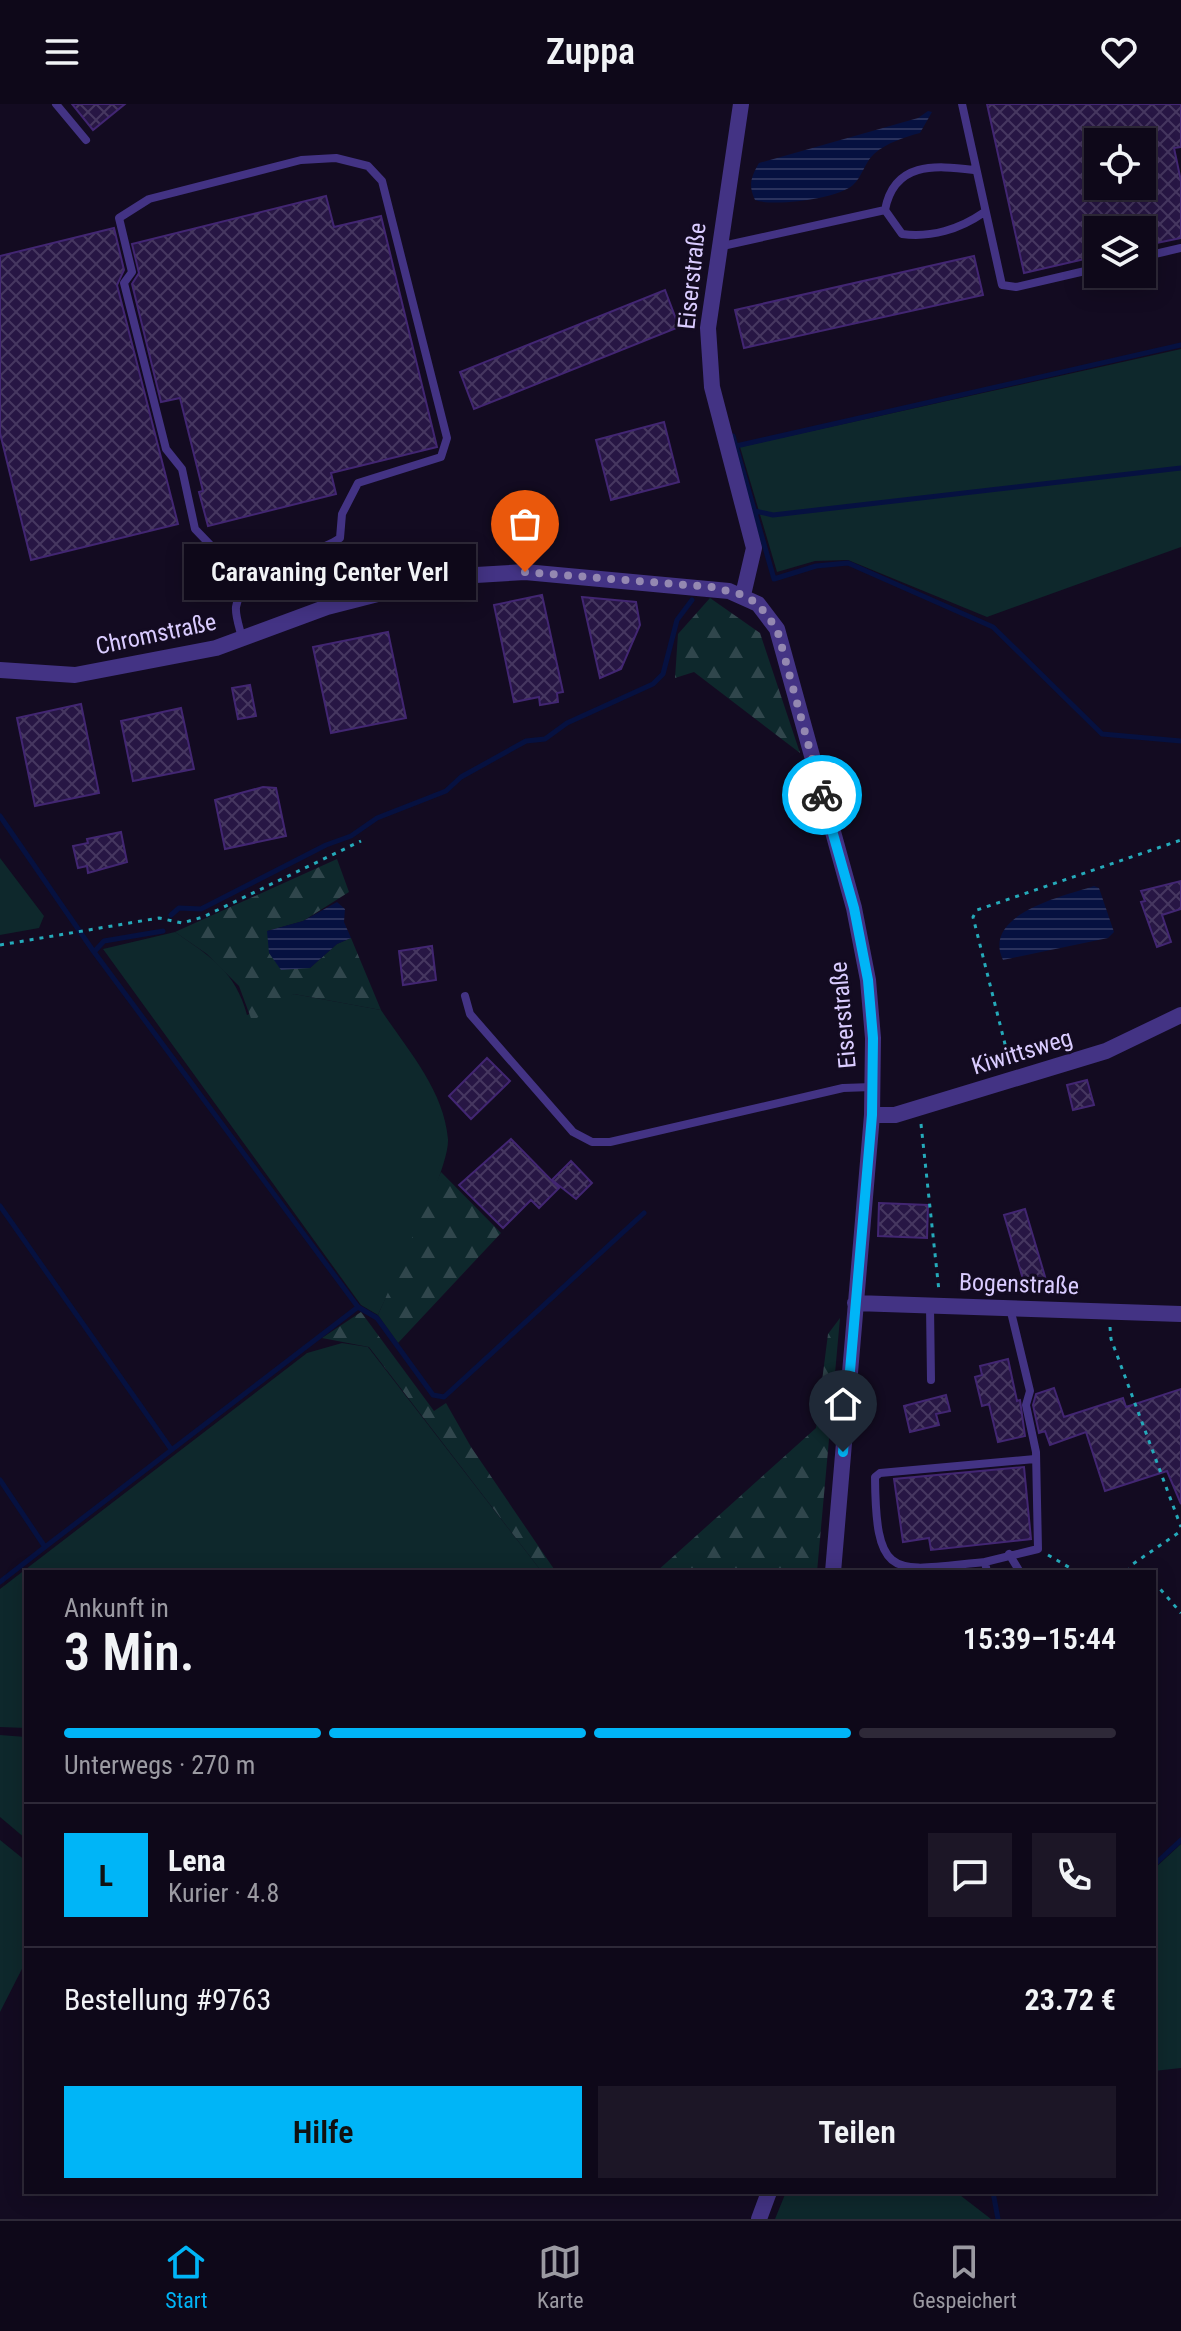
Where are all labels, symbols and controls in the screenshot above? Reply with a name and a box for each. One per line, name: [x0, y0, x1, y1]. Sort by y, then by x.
icon: menu: [40, 30, 84, 74]
icon: heart: [1097, 30, 1141, 74]
text: Zuppa: [546, 31, 635, 73]
map controls: [1084, 128, 1156, 288]
button: locate: [1084, 128, 1156, 200]
button: layers: [1084, 216, 1156, 288]
street label: Eiserstraße: [672, 221, 712, 331]
pin: [491, 490, 559, 572]
icon: bag: [503, 502, 547, 546]
callout: Caravaning Center Verl: [185, 544, 477, 600]
text: Caravaning Center Verl: [211, 557, 449, 587]
street label: Chromstraße: [93, 608, 219, 660]
courier: [782, 755, 862, 835]
icon: bike: [800, 773, 844, 817]
street label: Eiserstraße: [824, 960, 862, 1070]
street label: Kiwittsweg: [968, 1023, 1076, 1081]
street label: Bogenstraße: [959, 1268, 1079, 1300]
pin: [809, 1370, 877, 1452]
icon: home: [821, 1382, 865, 1426]
text: Ankunft in: [64, 1593, 169, 1623]
text: 15:39–15:44: [963, 1621, 1116, 1656]
text: 3 Min.: [64, 1622, 195, 1683]
text: Unterwegs · 270 m: [64, 1750, 255, 1780]
button: chat: [928, 1833, 1012, 1917]
button: phone: [1032, 1833, 1116, 1917]
text: Lena: [168, 1843, 226, 1878]
text: L: [99, 1858, 113, 1893]
text: Kurier · 4.8: [168, 1878, 279, 1908]
text: Bestellung #9763: [64, 1982, 271, 2017]
text: 23.72 €: [1025, 1982, 1116, 2017]
button: Hilfe: [64, 2086, 582, 2178]
button: Teilen: [598, 2086, 1116, 2178]
tab: Start: [164, 2240, 208, 2313]
tab: Karte: [537, 2240, 584, 2313]
tab: Gespeichert: [912, 2240, 1017, 2313]

